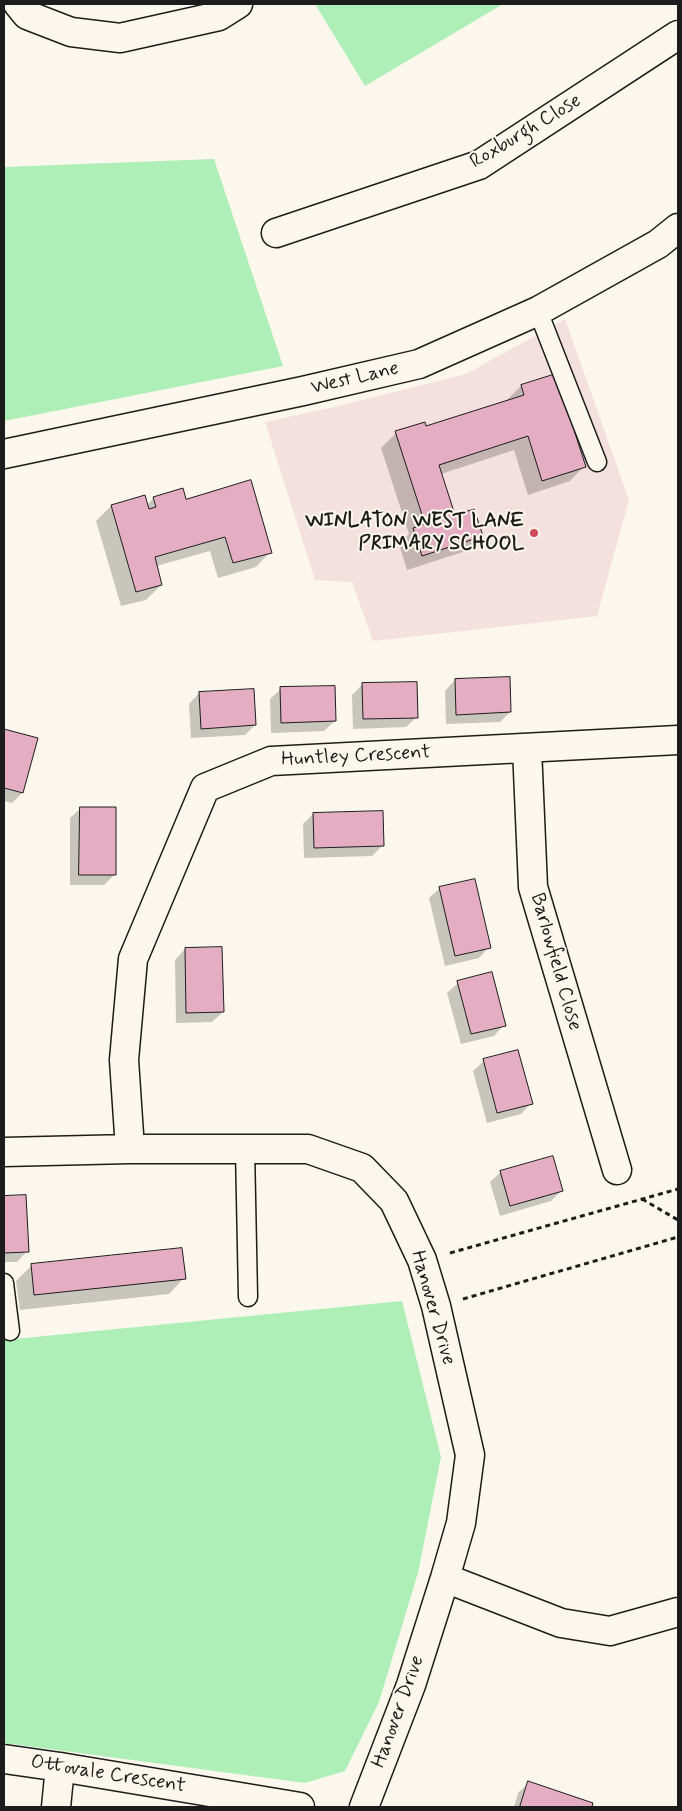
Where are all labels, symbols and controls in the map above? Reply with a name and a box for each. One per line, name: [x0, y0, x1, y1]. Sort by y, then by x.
street label: Roxburgh Close: [466, 89, 586, 175]
street label: West Lane: [309, 357, 401, 401]
place label: WINLATON WEST LANE PRIMARY SCHOOL: [305, 510, 524, 557]
marker: WINLATON WEST LANE PRIMARY SCHOOL: [528, 527, 540, 539]
street label: Huntley Crescent: [281, 741, 431, 773]
street label: Barlowfield Close: [524, 891, 586, 1033]
street label: Hanover Drive: [404, 1248, 460, 1368]
street label: Hanover Drive: [368, 1653, 430, 1771]
street label: Ottovale Crescent: [29, 1751, 187, 1799]

